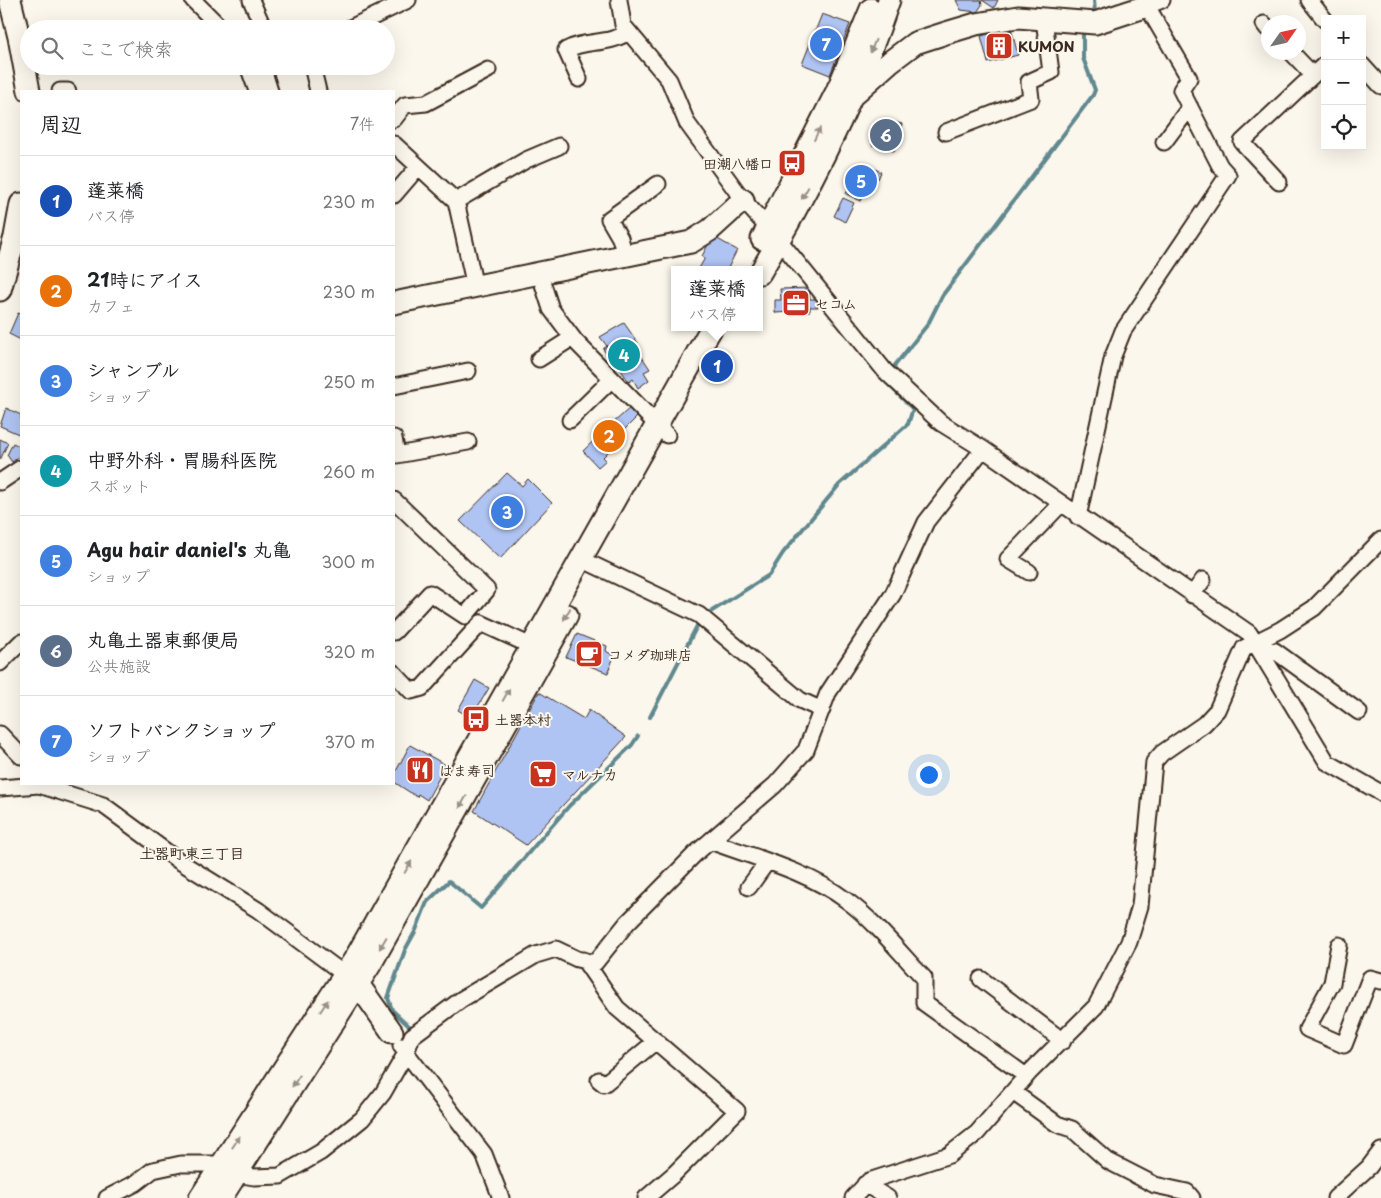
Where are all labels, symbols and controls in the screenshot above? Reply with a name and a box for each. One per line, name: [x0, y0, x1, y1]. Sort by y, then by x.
north arrow: [1261, 15, 1306, 60]
map controls: [1321, 15, 1366, 150]
button: +: [1321, 15, 1366, 60]
search box: [20, 20, 395, 75]
pin: 7: [810, 25, 842, 63]
building icon: KUMON: [984, 31, 1014, 61]
icon: search: [38, 34, 66, 62]
text: ここで検索: [78, 34, 173, 62]
place label: KUMON: [1018, 36, 1075, 57]
one-way arrow: [869, 39, 877, 54]
button: −: [1321, 60, 1366, 105]
button: locate: [1321, 105, 1366, 150]
text: 周辺: [40, 107, 82, 139]
text: 7件: [350, 111, 375, 135]
pin: 6: [870, 116, 902, 154]
one-way arrow: [813, 127, 821, 141]
bus stop icon: 田潮八幡口: [777, 148, 807, 178]
place label: 田潮八幡口: [703, 153, 773, 174]
pin: 5: [845, 162, 877, 200]
text: 蓬莱橋: [87, 175, 144, 203]
one-way arrow: [800, 187, 809, 200]
text: 1: [52, 189, 60, 213]
text: 230 m: [323, 189, 375, 213]
text: バス停: [87, 203, 135, 227]
text: 21時にアイス: [87, 265, 203, 293]
popup: [671, 266, 763, 331]
text: 蓬莱橋: [688, 273, 746, 301]
text: 2: [50, 279, 62, 303]
text: 230 m: [323, 279, 375, 303]
office icon: セコム: [781, 288, 811, 318]
text: カフェ: [87, 293, 135, 317]
place label: セコム: [815, 293, 857, 314]
text: バス停: [688, 301, 737, 325]
pin: 4: [608, 336, 640, 374]
pin: 1: [701, 347, 733, 385]
text: シャンブル: [87, 355, 180, 383]
text: 3: [51, 369, 61, 393]
text: 250 m: [324, 369, 375, 393]
text: ショップ: [87, 383, 150, 407]
pin: 2: [593, 417, 625, 455]
text: 中野外科・胃腸科医院: [87, 445, 277, 473]
text: 4: [51, 459, 61, 483]
text: 260 m: [323, 459, 375, 483]
text: スポット: [87, 473, 151, 497]
pin: 3: [491, 493, 523, 531]
text: Agu hair daniel's 丸亀: [87, 535, 291, 563]
text: 5: [51, 549, 61, 573]
text: 300 m: [321, 549, 375, 573]
text: ショップ: [87, 563, 150, 587]
one-way arrow: [563, 607, 572, 621]
text: 丸亀土器東郵便局: [87, 625, 239, 653]
text: 6: [50, 639, 62, 663]
text: 320 m: [324, 639, 375, 663]
cafe icon: コメダ珈琲店: [574, 639, 604, 669]
place label: コメダ珈琲店: [608, 644, 692, 665]
text: 公共施設: [87, 653, 151, 677]
one-way arrow: [502, 688, 510, 702]
bus stop icon: 土器本村: [461, 704, 491, 734]
place label: 土器本村: [495, 709, 551, 730]
text: ソフトバンクショップ: [87, 715, 275, 743]
text: 7: [51, 729, 61, 753]
text: 370 m: [325, 729, 375, 753]
text: ショップ: [87, 743, 150, 767]
restaurant icon: はま寿司: [405, 755, 435, 785]
supermarket icon: マルナカ: [528, 759, 558, 789]
place label: はま寿司: [439, 760, 495, 781]
your location: [916, 762, 942, 788]
place label: マルナカ: [562, 764, 618, 785]
one-way arrow: [458, 795, 467, 809]
district label: 土器町東三丁目: [139, 841, 245, 864]
one-way arrow: [404, 860, 413, 873]
one-way arrow: [378, 937, 387, 950]
one-way arrow: [319, 999, 329, 1012]
one-way arrow: [291, 1074, 301, 1088]
one-way arrow: [231, 1135, 240, 1149]

